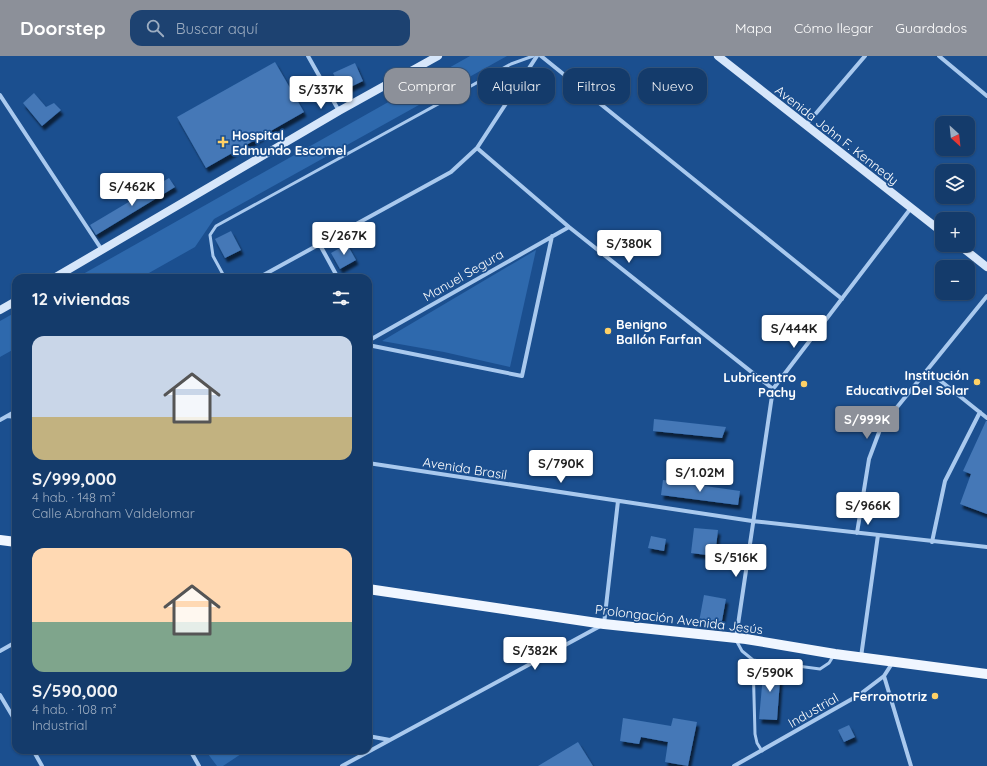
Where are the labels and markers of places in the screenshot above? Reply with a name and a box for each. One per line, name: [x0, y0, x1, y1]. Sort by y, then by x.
pin: S/337K: [288, 76, 354, 110]
place label: Hospital Edmundo Escomel: [232, 127, 347, 158]
marker: Hospital Edmundo Escomel: [217, 136, 229, 148]
pin: S/462K: [99, 173, 165, 207]
pin: S/267K: [311, 222, 377, 256]
pin: S/380K: [596, 230, 662, 264]
pin: S/444K: [761, 315, 827, 349]
place label: Benigno Ballón Farfan: [616, 316, 702, 347]
marker: Benigno Ballón Farfan: [603, 326, 613, 336]
place label: Institución Educativa Del Solar: [846, 367, 969, 398]
place label: Lubricentro Pachy: [723, 369, 796, 400]
marker: Institución Educativa Del Solar: [972, 377, 982, 387]
marker: Lubricentro Pachy: [799, 379, 809, 389]
pin: S/999K: [834, 406, 900, 440]
pin: S/790K: [528, 450, 594, 484]
pin: S/1.02M: [663, 459, 737, 493]
pin: S/966K: [835, 492, 901, 526]
pin: S/516K: [703, 544, 769, 578]
pin: S/382K: [502, 637, 568, 671]
pin: S/590K: [737, 659, 803, 693]
place label: Ferromotriz: [853, 688, 927, 704]
marker: Ferromotriz: [930, 691, 940, 701]

